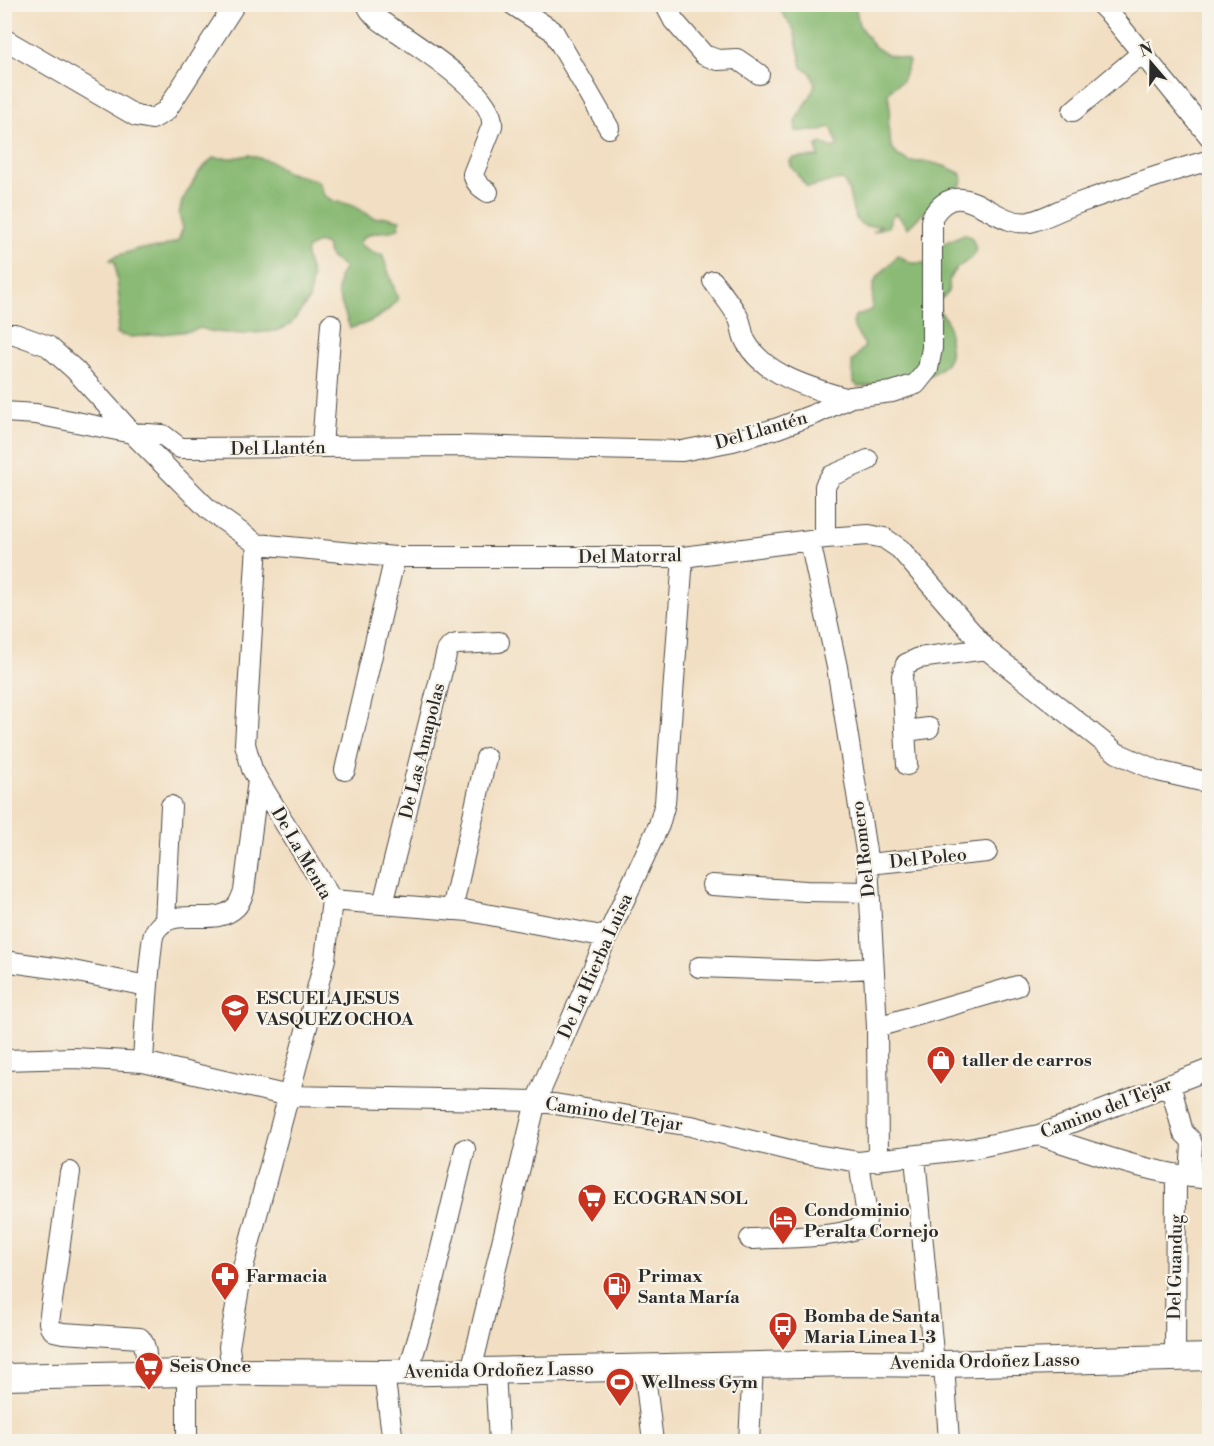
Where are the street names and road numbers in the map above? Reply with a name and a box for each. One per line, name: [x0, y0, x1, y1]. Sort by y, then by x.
street label: Del Llantén: [712, 406, 810, 455]
street label: Del Llantén: [230, 436, 326, 461]
street label: Del Matorral: [578, 544, 683, 569]
street label: De Las Amapolas: [394, 681, 451, 822]
street label: Del Romero: [846, 799, 881, 899]
street label: De La Menta: [266, 803, 338, 904]
street label: Del Poleo: [888, 843, 968, 874]
street label: De La Hierba Luisa: [553, 889, 638, 1042]
street label: Camino del Tejar: [1037, 1073, 1175, 1144]
street label: Camino del Tejar: [543, 1092, 685, 1137]
street label: Del Guandug: [1163, 1214, 1188, 1320]
street label: Avenida Ordoñez Lasso: [889, 1348, 1080, 1375]
street label: Avenida Ordoñez Lasso: [403, 1357, 594, 1384]

